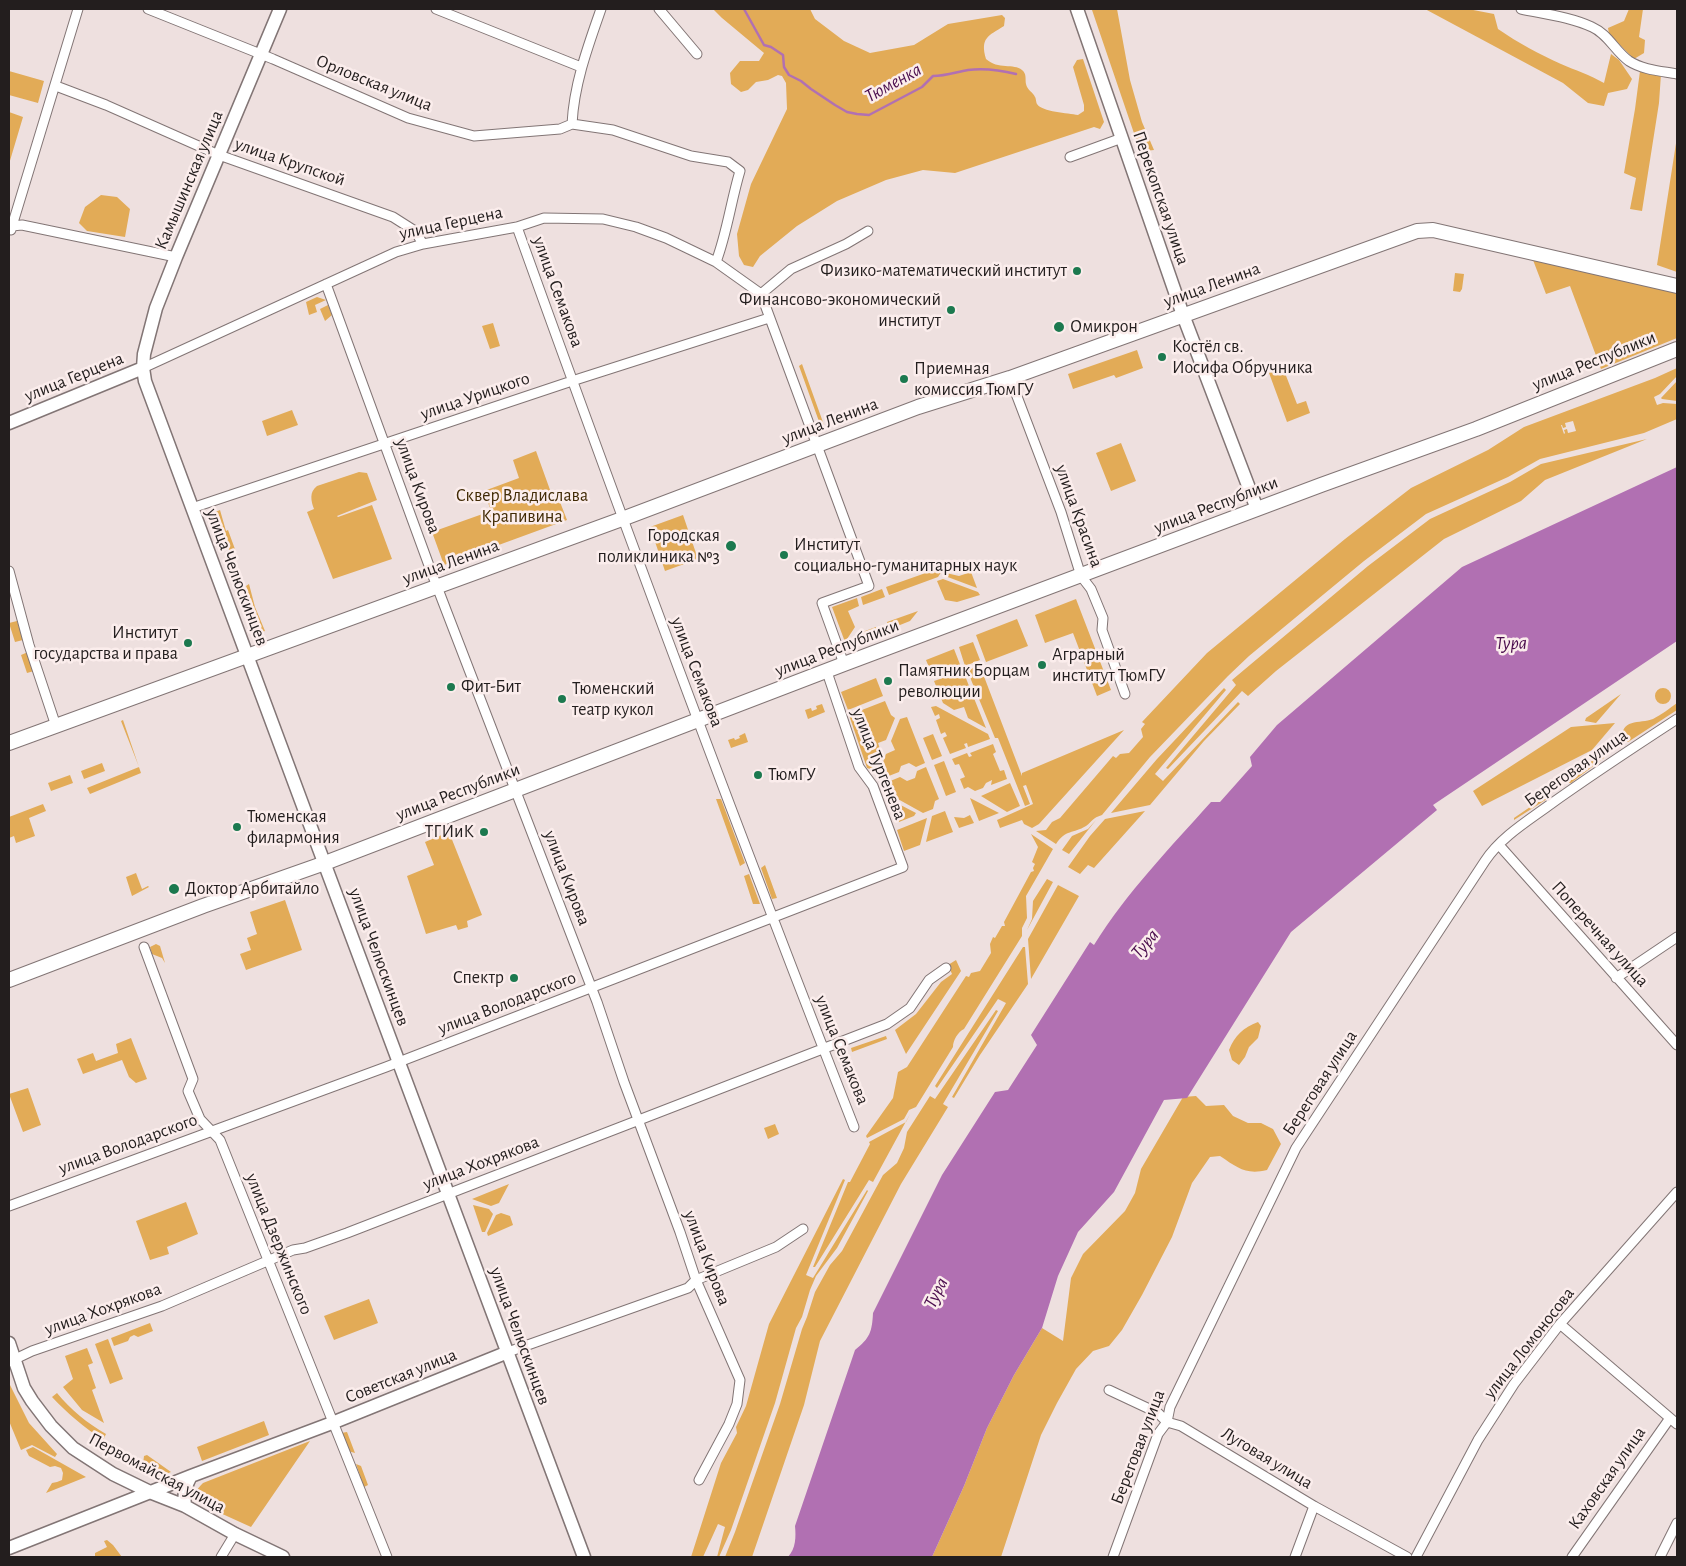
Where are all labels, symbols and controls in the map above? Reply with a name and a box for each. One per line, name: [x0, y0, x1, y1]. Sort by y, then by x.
street label: Орловская улица: [313, 50, 435, 116]
water label: Тюменка: [861, 58, 925, 108]
street label: Камышинская улица: [150, 107, 228, 253]
street label: Перекопская улица: [1128, 128, 1194, 268]
street label: улица Крупской: [232, 133, 348, 191]
street label: улица Герцена: [397, 202, 505, 244]
street label: улица Семакова: [528, 234, 588, 350]
street label: улица Ленина: [1161, 258, 1263, 312]
place label: Физико-математический институт: [820, 260, 1067, 282]
marker: Физико-математический институт: [1071, 265, 1083, 277]
place label: Финансово-экономический институт: [739, 289, 941, 332]
marker: Финансово-экономический институт: [945, 304, 957, 316]
place label: Омикрон: [1070, 316, 1138, 338]
marker: Омикрон: [1052, 320, 1066, 334]
street label: улица Республики: [1529, 326, 1659, 396]
place label: Костёл св. Иосифа Обручника: [1172, 336, 1313, 378]
street label: улица Герцена: [21, 347, 127, 407]
marker: Костёл св. Иосифа Обручника: [1156, 351, 1168, 363]
place label: Приемная комиссия ТюмГУ: [914, 358, 1034, 400]
street label: улица Урицкого: [418, 367, 532, 425]
marker: Приемная комиссия ТюмГУ: [898, 373, 910, 385]
street label: улица Ленина: [779, 393, 881, 449]
street label: улица Кирова: [391, 435, 445, 537]
street label: улица Красина: [1050, 462, 1108, 570]
street label: улица Республики: [1151, 471, 1281, 539]
park label: Сквер Владислава Крапивина: [456, 485, 588, 528]
street label: улица Челюскинцев: [201, 505, 273, 649]
place label: Городская поликлиника №3: [598, 525, 720, 568]
place label: Институт социально-гуманитарных наук: [794, 534, 1017, 576]
street label: улица Ленина: [400, 535, 502, 589]
marker: Городская поликлиника №3: [724, 539, 738, 553]
marker: Институт социально-гуманитарных наук: [778, 549, 790, 561]
street label: улица Семакова: [666, 614, 728, 730]
street label: улица Республики: [772, 614, 902, 682]
place label: Институт государства и права: [33, 622, 178, 664]
water label: Тура: [1495, 632, 1527, 654]
marker: Институт государства и права: [182, 637, 194, 649]
place label: Аграрный институт ТюмГУ: [1052, 644, 1166, 686]
marker: Аграрный институт ТюмГУ: [1036, 659, 1048, 671]
place label: Памятник Борцам революции: [898, 660, 1030, 702]
marker: Памятник Борцам революции: [882, 675, 894, 687]
place label: Фит-Бит: [461, 676, 521, 698]
place label: Тюменский театр кукол: [572, 678, 654, 721]
marker: Фит-Бит: [445, 681, 457, 693]
marker: Тюменский театр кукол: [556, 693, 568, 705]
street label: улица Тургенева: [847, 705, 911, 823]
street label: Береговая улица: [1520, 724, 1632, 812]
street label: улица Республики: [393, 758, 523, 826]
place label: ТюмГУ: [768, 764, 816, 786]
marker: ТюмГУ: [752, 769, 764, 781]
place label: Тюменская филармония: [247, 806, 340, 849]
marker: Тюменская филармония: [231, 821, 243, 833]
place label: ТГИиК: [425, 821, 474, 843]
marker: ТГИиК: [478, 826, 490, 838]
street label: улица Кирова: [539, 827, 595, 929]
street label: Поперечная улица: [1547, 877, 1653, 991]
place label: Доктор Арбитайло: [185, 878, 319, 900]
marker: Доктор Арбитайло: [167, 882, 181, 896]
street label: улица Челюскинцев: [344, 885, 414, 1029]
water label: Тура: [1126, 925, 1164, 963]
street label: улица Володарского: [435, 967, 579, 1039]
place label: Спектр: [453, 967, 504, 989]
marker: Спектр: [508, 972, 520, 984]
street label: улица Семакова: [810, 992, 874, 1108]
street label: Береговая улица: [1278, 1026, 1362, 1140]
street label: улица Володарского: [56, 1109, 200, 1179]
street label: улица Хохрякова: [420, 1131, 542, 1195]
street label: улица Дзержинского: [241, 1170, 317, 1318]
street label: улица Кирова: [679, 1207, 735, 1309]
street label: улица Челюскинцев: [485, 1264, 555, 1408]
water label: Тура: [919, 1274, 953, 1312]
street label: улица Хохрякова: [42, 1278, 164, 1340]
street label: улица Ломоносова: [1479, 1283, 1579, 1403]
street label: Советская улица: [342, 1344, 460, 1408]
street label: Береговая улица: [1106, 1387, 1170, 1507]
street label: Луговая улица: [1217, 1422, 1317, 1494]
street label: Каховская улица: [1564, 1423, 1650, 1533]
street label: Первомайская улица: [85, 1428, 229, 1518]

